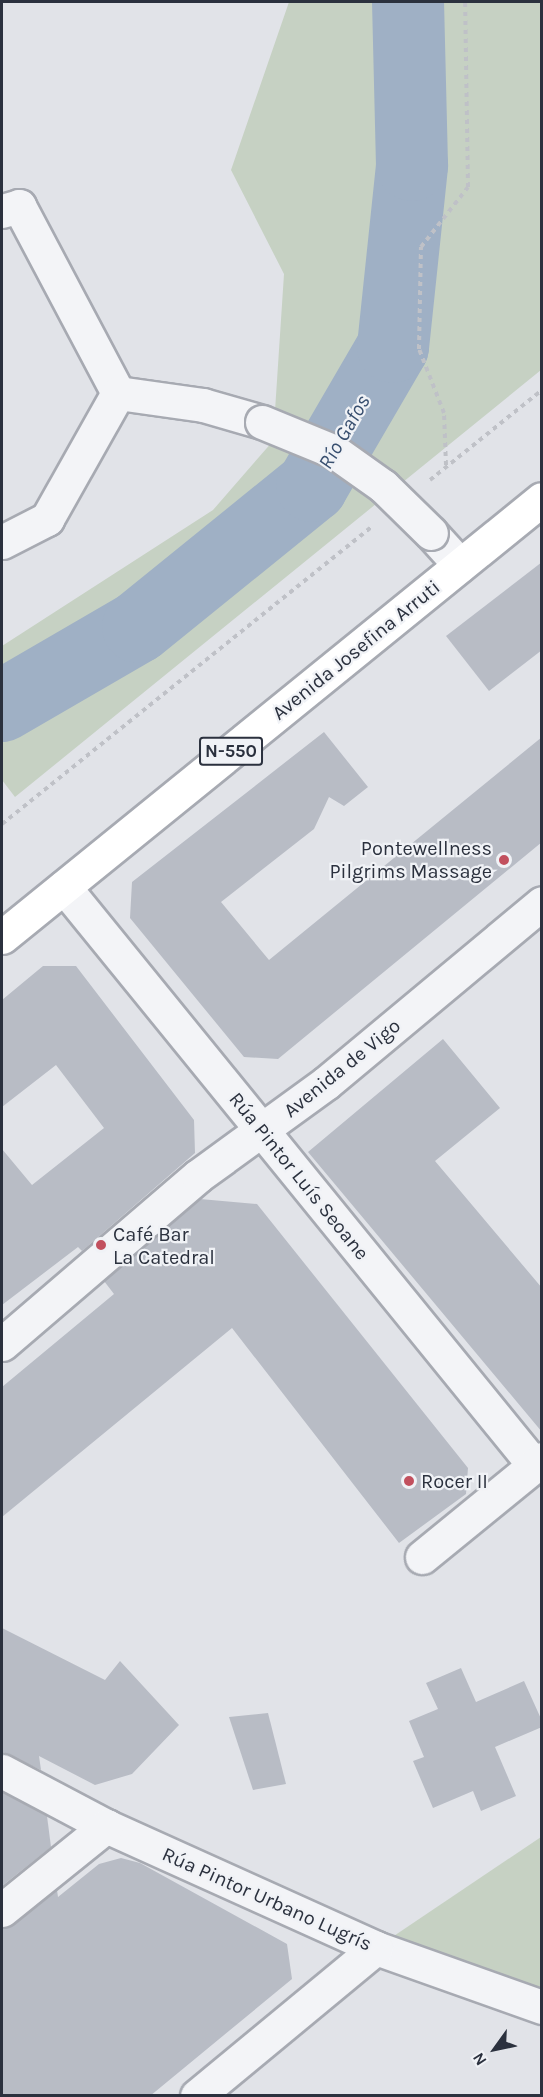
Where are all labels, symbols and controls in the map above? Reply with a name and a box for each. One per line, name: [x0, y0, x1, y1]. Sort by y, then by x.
water label: Río Gafos: [313, 390, 375, 474]
street label: Avenida Josefina Arruti: [267, 575, 445, 725]
road number: N-550: [198, 736, 264, 766]
place label: Pontewellness Pilgrims Massage: [329, 837, 492, 884]
marker: Pontewellness Pilgrims Massage: [497, 853, 511, 867]
street label: Avenida de Vigo: [279, 1014, 405, 1122]
street label: Rúa Pintor Luís Seoane: [224, 1087, 374, 1265]
place label: Café Bar La Catedral: [113, 1222, 215, 1269]
marker: Café Bar La Catedral: [94, 1238, 108, 1252]
place label: Rocer II: [421, 1469, 488, 1493]
marker: Rocer II: [402, 1474, 416, 1488]
street label: Rúa Pintor Urbano Lugrís: [158, 1842, 376, 1956]
north arrow: [465, 2019, 525, 2079]
text: N: [468, 2049, 491, 2069]

